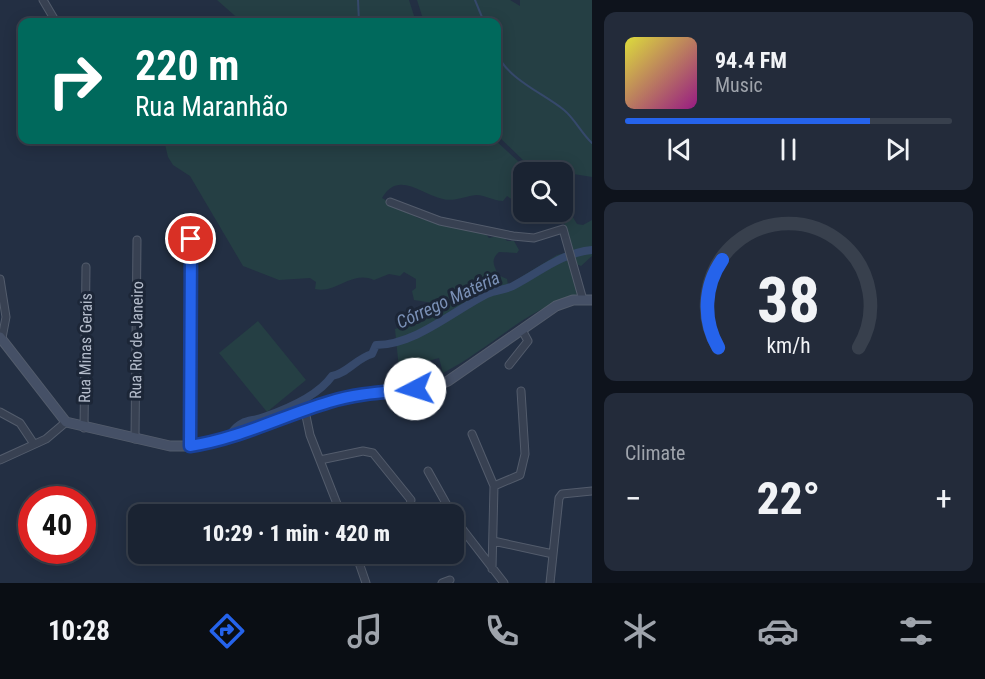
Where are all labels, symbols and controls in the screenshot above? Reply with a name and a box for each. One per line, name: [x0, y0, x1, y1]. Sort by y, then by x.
text: 220 m: [135, 41, 240, 90]
icon: right: [36, 42, 114, 120]
text: 94.4 FM: [715, 48, 787, 73]
text: Music: [715, 73, 763, 97]
text: Rua Maranhão: [135, 91, 288, 123]
icon: previous: [663, 133, 696, 166]
icon: pause: [772, 133, 805, 166]
icon: next: [881, 133, 914, 166]
map controls: [513, 162, 573, 222]
button: search: [513, 162, 573, 222]
pin: [165, 213, 216, 264]
icon: arrive: [174, 222, 207, 255]
text: 38: [757, 265, 820, 338]
water label: Córrego Matéria: [393, 266, 503, 333]
street label: Rua Rio de Janeiro: [126, 281, 147, 399]
street label: Rua Minas Gerais: [75, 293, 96, 403]
text: km/h: [766, 334, 811, 359]
position arrow: [383, 357, 447, 421]
text: Climate: [625, 441, 685, 465]
text: 22°: [757, 472, 820, 525]
text: −: [625, 479, 642, 518]
text: +: [936, 479, 952, 518]
speed limit sign: 40: [18, 486, 96, 564]
text: 10:29 · 1 min · 420 m: [202, 521, 390, 546]
icon: directions: [206, 610, 248, 652]
icon: music: [344, 610, 386, 652]
icon: phone: [481, 610, 523, 652]
icon: climate: [619, 610, 661, 652]
icon: car: [757, 610, 799, 652]
icon: filters: [895, 610, 937, 652]
text: 10:28: [48, 615, 110, 647]

